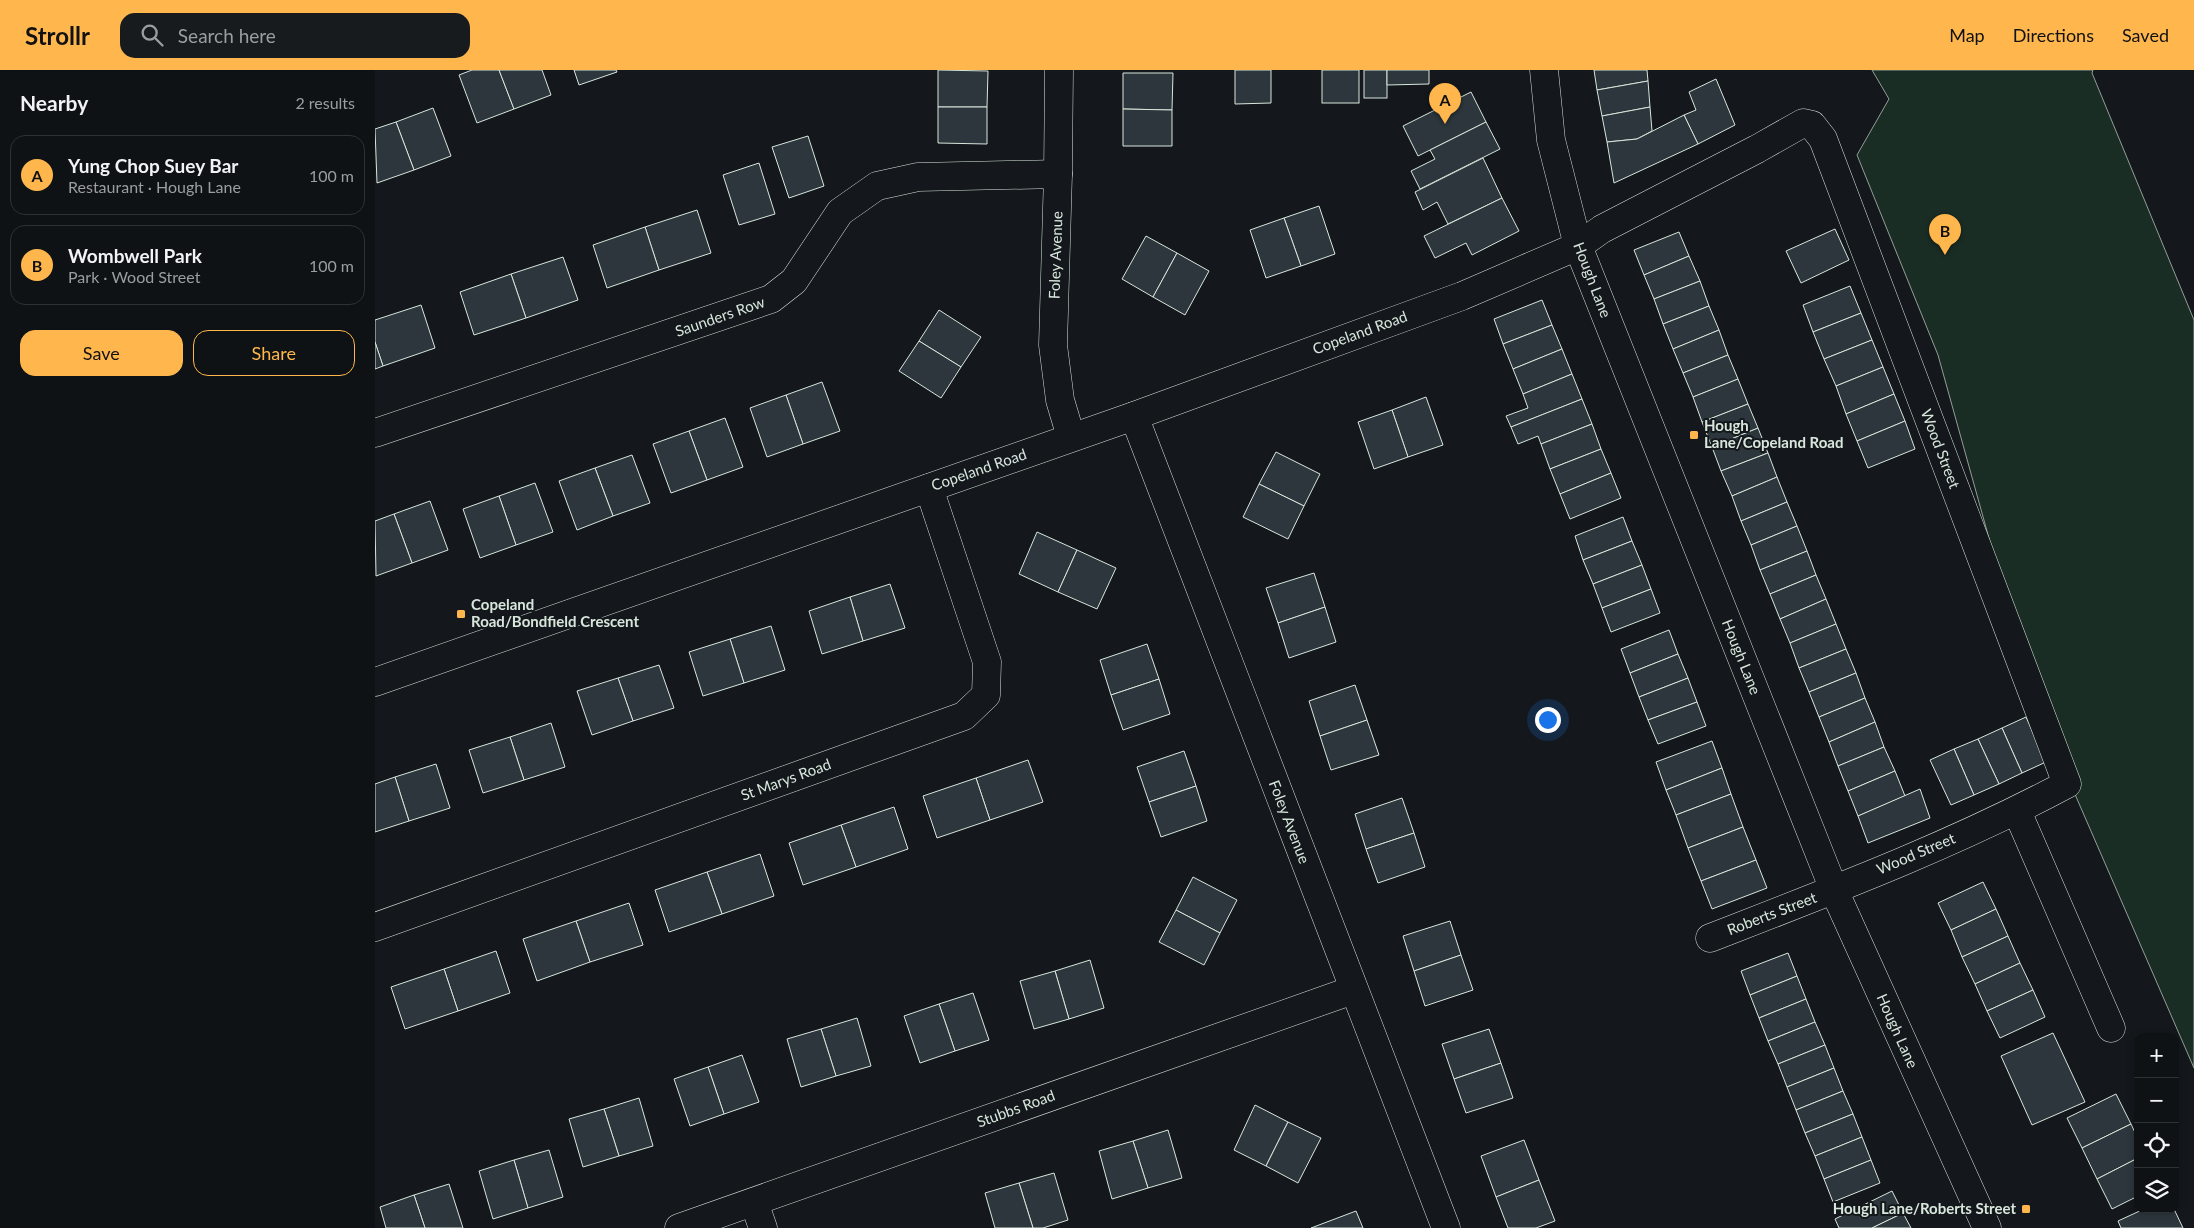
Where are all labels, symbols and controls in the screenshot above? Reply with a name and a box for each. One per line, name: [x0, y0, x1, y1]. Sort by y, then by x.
search box: [120, 13, 470, 58]
text: Strollr: [25, 21, 90, 50]
icon: search: [138, 21, 166, 49]
text: Search here: [178, 24, 276, 47]
text: Map: [1949, 24, 1985, 46]
text: Directions: [2013, 24, 2094, 46]
text: Saved: [2122, 24, 2169, 46]
pin: A: [1429, 83, 1461, 124]
text: Nearby: [20, 90, 88, 115]
text: 2 results: [295, 93, 355, 112]
text: Yung Chop Suey Bar: [68, 154, 238, 177]
text: A: [31, 166, 43, 185]
text: 100 m: [309, 166, 354, 185]
text: Restaurant · Hough Lane: [68, 177, 241, 196]
street label: Foley Avenue: [1044, 211, 1066, 299]
pin: B: [1929, 214, 1961, 255]
street label: Hough Lane: [1570, 239, 1616, 320]
text: Wombwell Park: [68, 244, 202, 267]
text: B: [32, 256, 42, 275]
text: 100 m: [309, 256, 354, 275]
text: Park · Wood Street: [68, 267, 200, 286]
street label: Saunders Row: [673, 292, 767, 340]
street label: Copeland Road: [1310, 307, 1410, 358]
button: Save: [20, 330, 183, 376]
button: Share: [193, 330, 355, 376]
street label: Wood Street: [1918, 406, 1965, 491]
place label: Hough Lane/Copeland Road: [1704, 416, 1843, 451]
marker: Hough Lane/Copeland Road: [1688, 429, 1700, 441]
street label: Copeland Road: [929, 444, 1029, 494]
place label: Copeland Road/Bondfield Crescent: [471, 595, 639, 630]
marker: Copeland Road/Bondfield Crescent: [455, 608, 467, 620]
street label: Hough Lane: [1719, 616, 1765, 697]
your location: [1535, 707, 1561, 733]
street label: St Marys Road: [738, 754, 833, 804]
street label: Foley Avenue: [1266, 777, 1314, 866]
street label: Wood Street: [1874, 828, 1958, 878]
street label: Roberts Street: [1724, 888, 1820, 938]
street label: Hough Lane: [1874, 991, 1922, 1071]
map controls: [2134, 1033, 2179, 1213]
button: +: [2134, 1033, 2179, 1078]
button: −: [2134, 1078, 2179, 1123]
street label: Stubbs Road: [974, 1086, 1057, 1131]
button: locate: [2134, 1123, 2179, 1168]
button: layers: [2134, 1168, 2179, 1213]
place label: Hough Lane/Roberts Street: [1833, 1199, 2016, 1217]
marker: Hough Lane/Roberts Street: [2020, 1203, 2032, 1215]

